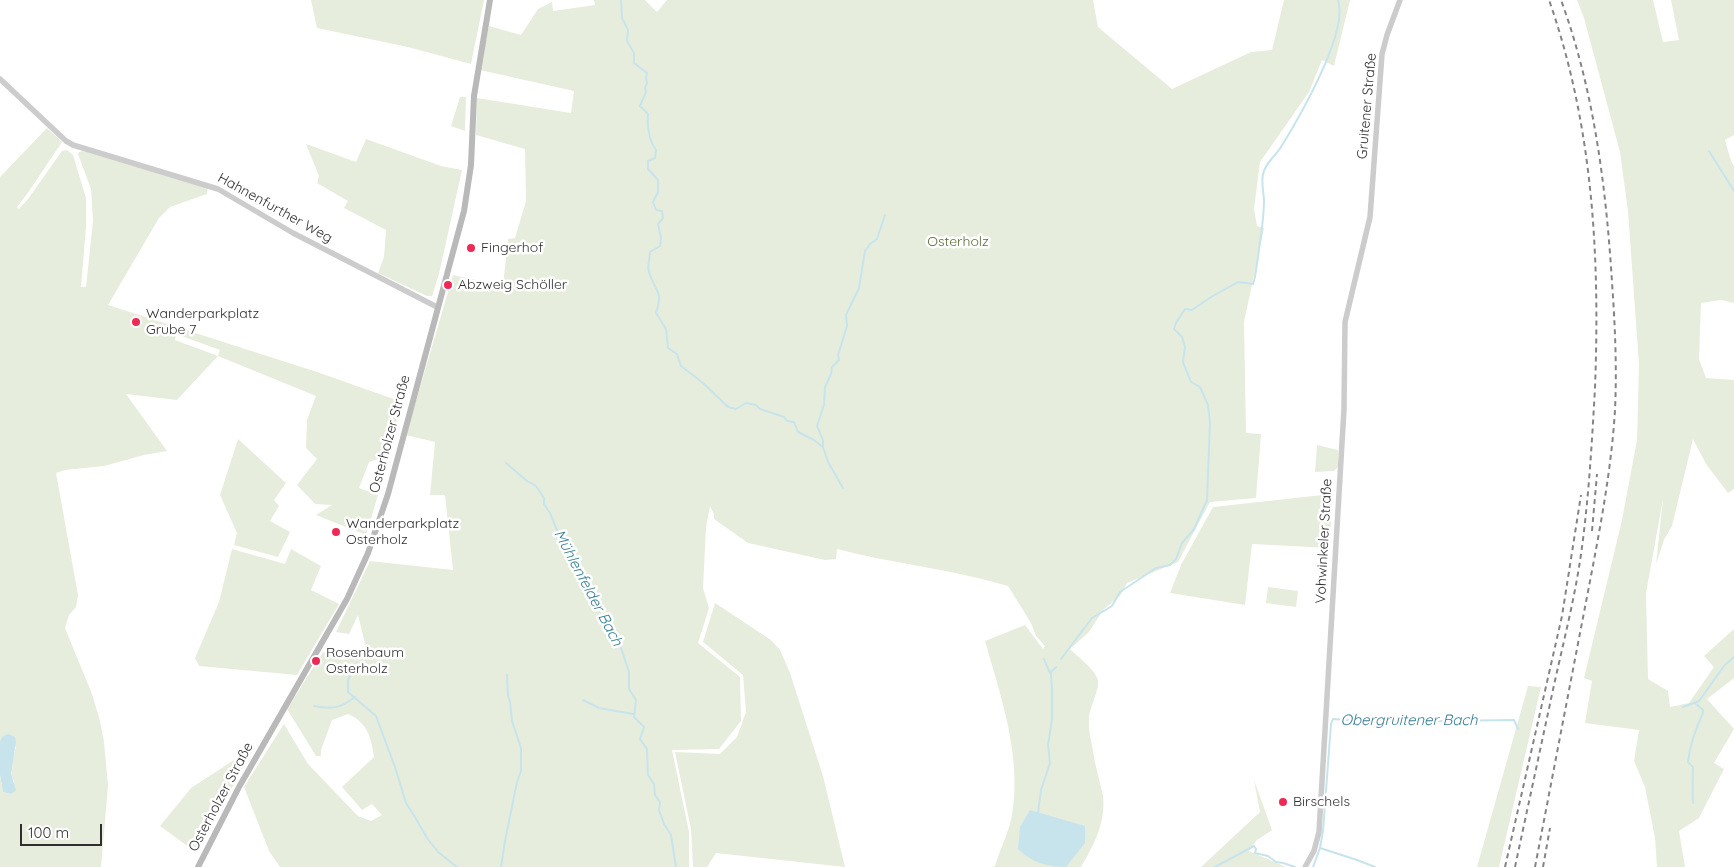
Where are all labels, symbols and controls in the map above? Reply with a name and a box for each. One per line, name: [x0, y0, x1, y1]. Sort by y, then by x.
street label: Gruitener Straße: [1354, 52, 1380, 160]
street label: Hahnenfurther Weg: [215, 169, 335, 247]
park label: Osterholz: [927, 234, 989, 250]
place label: Fingerhof: [481, 240, 543, 256]
marker: Fingerhof: [465, 242, 477, 254]
place label: Abzweig Schöller: [458, 277, 567, 293]
marker: Abzweig Schöller: [442, 279, 454, 291]
place label: Wanderparkplatz Grube 7: [146, 306, 259, 338]
marker: Wanderparkplatz Grube 7: [130, 316, 142, 328]
street label: Osterholzer Straße: [366, 373, 414, 495]
street label: Vohwinkeler Straße: [1312, 478, 1336, 604]
place label: Wanderparkplatz Osterholz: [346, 516, 459, 548]
marker: Wanderparkplatz Osterholz: [330, 526, 342, 538]
water label: Mühlenfelder Bach: [550, 527, 626, 649]
place label: Rosenbaum Osterholz: [326, 645, 404, 678]
marker: Rosenbaum Osterholz: [310, 655, 322, 667]
water label: Obergruitener Bach: [1340, 711, 1478, 729]
street label: Osterholzer Straße: [185, 740, 257, 854]
place label: Birschels: [1293, 794, 1350, 810]
marker: Birschels: [1277, 796, 1289, 808]
scale bar: [22, 814, 105, 846]
text: 100 m: [28, 823, 69, 842]

